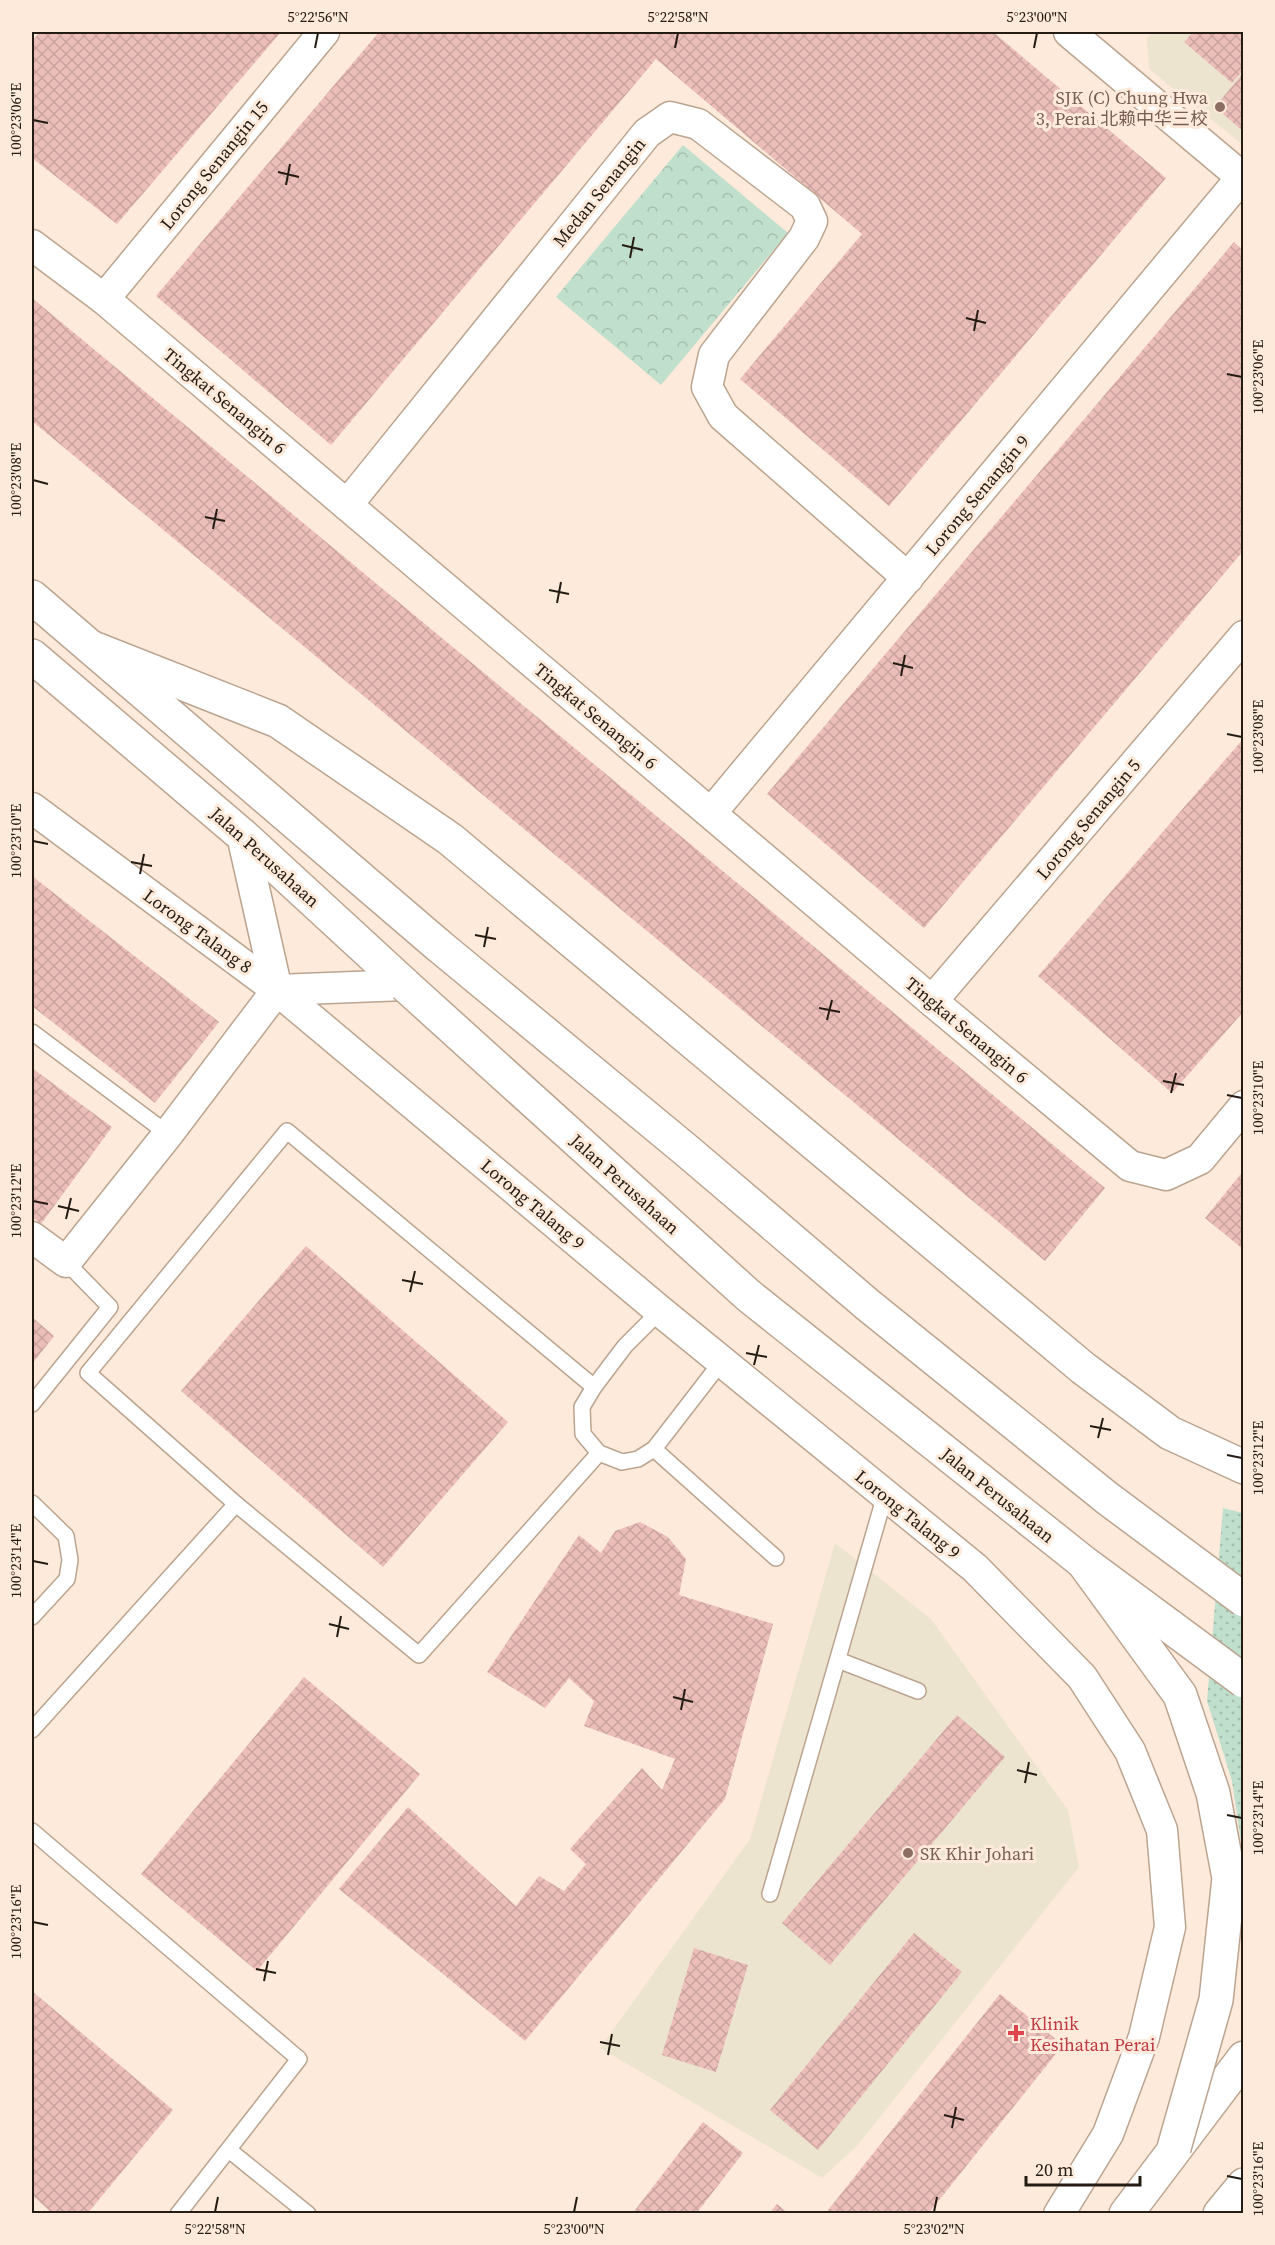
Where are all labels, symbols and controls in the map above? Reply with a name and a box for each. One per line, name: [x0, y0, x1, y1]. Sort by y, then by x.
text: 5°22'56"N: [287, 6, 349, 27]
text: 5°22'58"N: [647, 6, 709, 27]
text: 5°23'00"N: [1006, 6, 1068, 27]
text: 100°23'06"E: [5, 83, 26, 157]
place label: SJK (C) Chung Hwa 3, Perai 北赖中华三校: [1036, 85, 1209, 131]
street label: Lorong Senangin 15: [154, 95, 274, 235]
marker: SJK (C) Chung Hwa 3, Perai 北赖中华三校: [1213, 100, 1227, 114]
street label: Medan Senangin: [547, 132, 651, 252]
text: 100°23'06"E: [1247, 340, 1268, 414]
street label: Tingkat Senangin 6: [158, 342, 292, 460]
street label: Lorong Senangin 9: [919, 429, 1035, 561]
text: 100°23'08"E: [5, 443, 26, 517]
street label: Tingkat Senangin 6: [529, 657, 663, 775]
text: 100°23'08"E: [1247, 700, 1268, 774]
street label: Lorong Senangin 5: [1030, 753, 1146, 885]
street label: Jalan Perusahaan: [204, 800, 325, 913]
text: 100°23'10"E: [5, 804, 26, 878]
street label: Lorong Talang 8: [138, 883, 258, 979]
street label: Tingkat Senangin 6: [900, 971, 1034, 1089]
text: 100°23'10"E: [1247, 1061, 1268, 1135]
street label: Jalan Perusahaan: [564, 1127, 685, 1240]
street label: Lorong Talang 9: [476, 1153, 590, 1255]
text: 100°23'12"E: [5, 1164, 26, 1238]
text: 100°23'12"E: [1247, 1421, 1268, 1495]
street label: Jalan Perusahaan: [935, 1441, 1060, 1549]
street label: Lorong Talang 9: [850, 1464, 966, 1564]
text: 100°23'14"E: [5, 1524, 26, 1598]
text: 100°23'14"E: [1247, 1781, 1268, 1855]
place label: SK Khir Johari: [920, 1841, 1034, 1866]
marker: SK Khir Johari: [901, 1846, 915, 1860]
text: 100°23'16"E: [5, 1885, 26, 1959]
place label: Klinik Kesihatan Perai: [1030, 2011, 1155, 2057]
marker: Klinik Kesihatan Perai: [1007, 2024, 1025, 2042]
text: 100°23'16"E: [1247, 2142, 1268, 2216]
scale bar: [1026, 2149, 1140, 2187]
text: 20 m: [1035, 2157, 1073, 2182]
text: 5°22'58"N: [184, 2218, 246, 2239]
text: 5°23'00"N: [543, 2218, 605, 2239]
text: 5°23'02"N: [903, 2218, 965, 2239]

